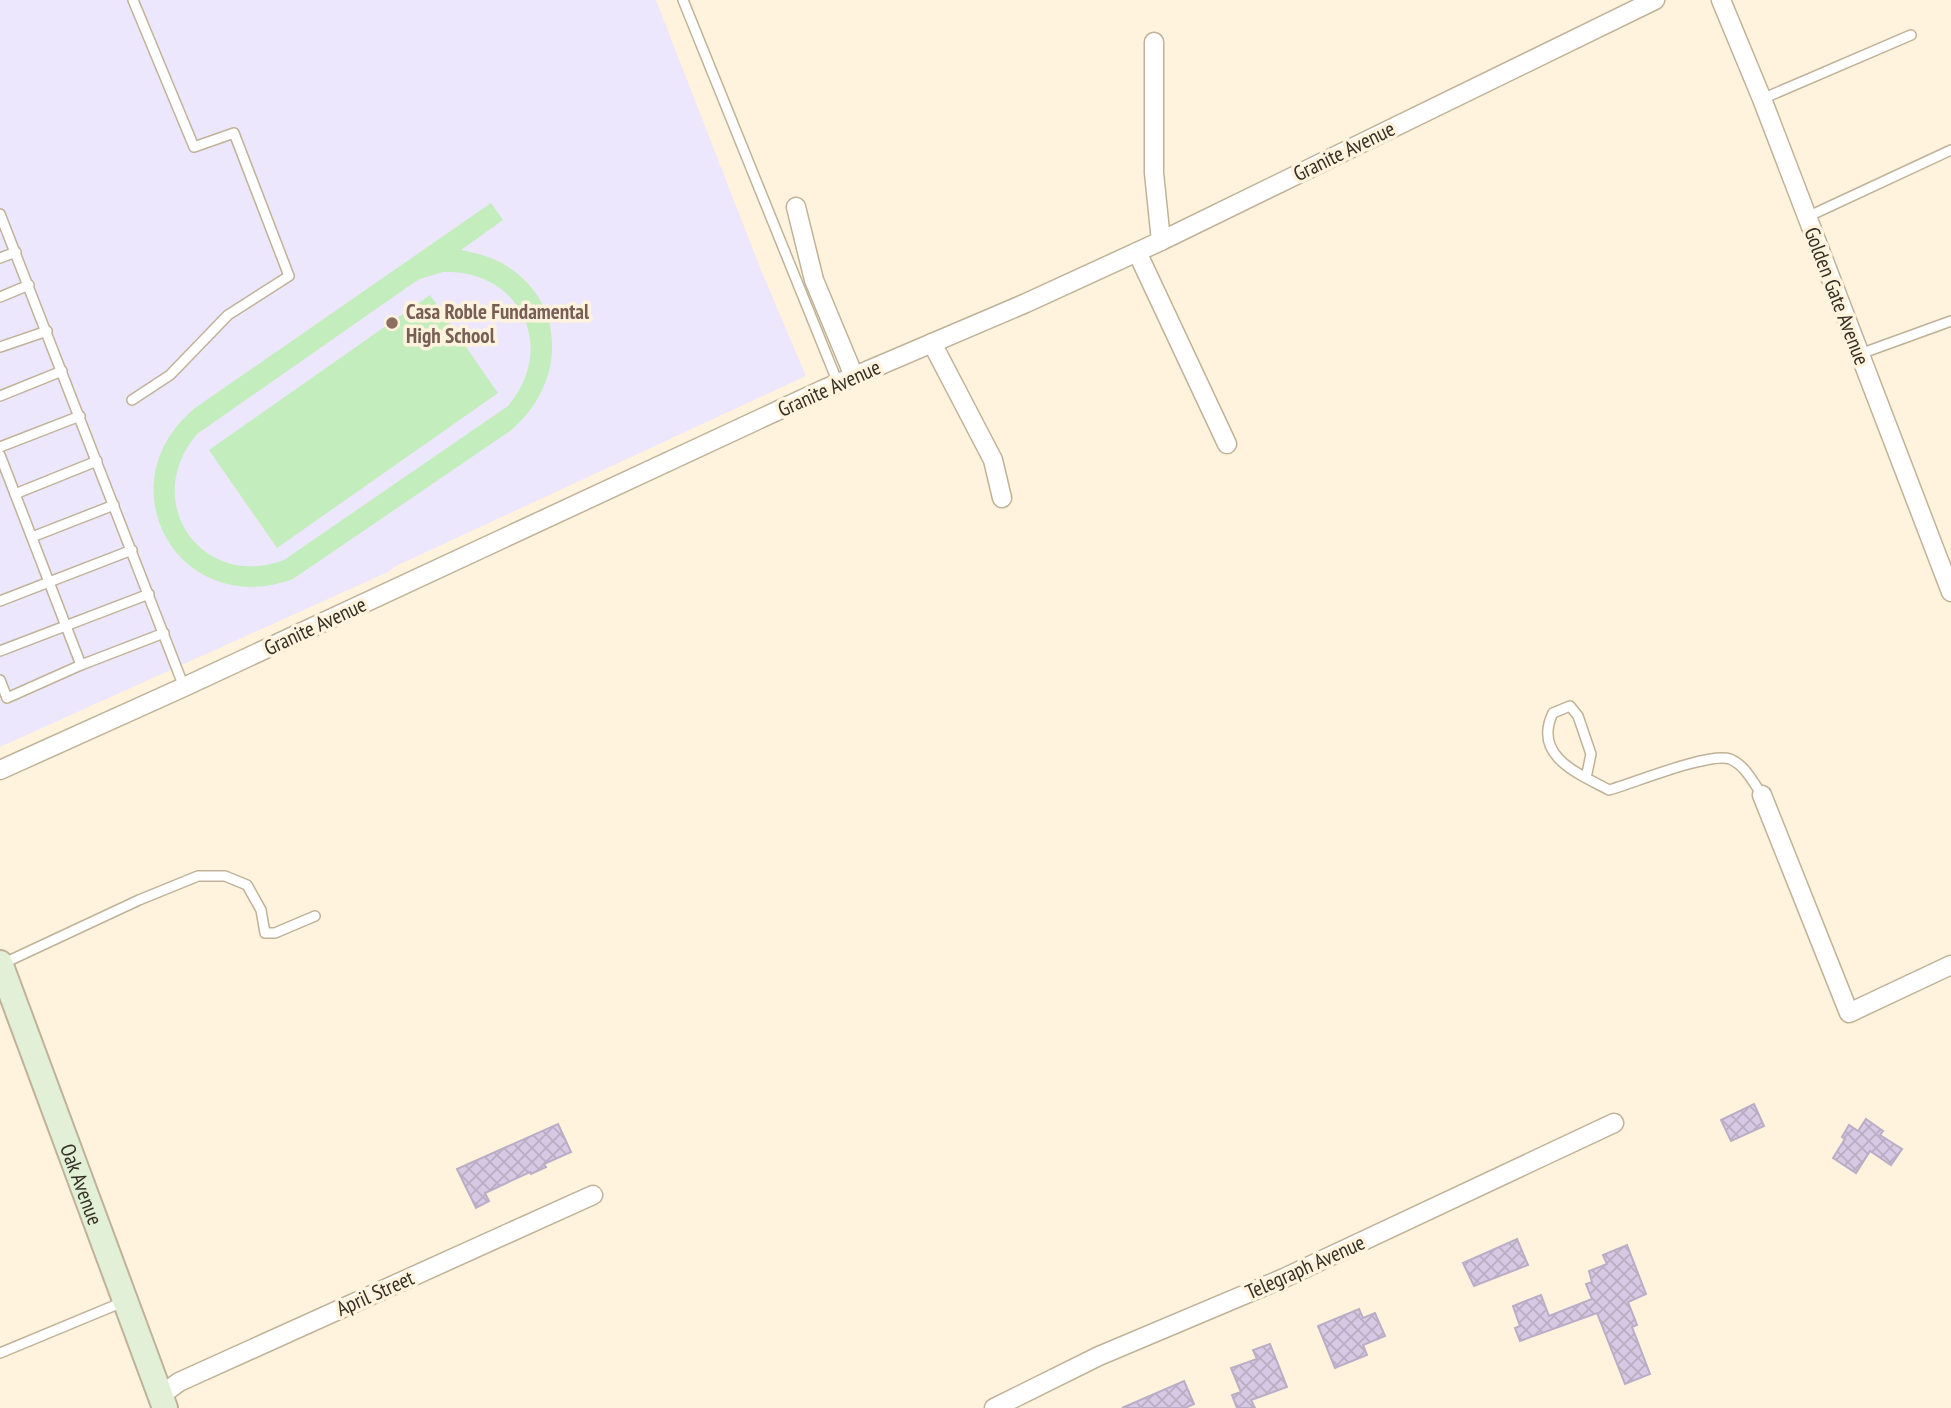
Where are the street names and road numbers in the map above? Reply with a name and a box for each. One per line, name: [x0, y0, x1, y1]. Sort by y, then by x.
street label: Granite Avenue: [1289, 115, 1399, 187]
street label: Golden Gate Avenue: [1798, 223, 1876, 369]
street label: Granite Avenue: [773, 353, 885, 423]
street label: Granite Avenue: [260, 591, 370, 661]
street label: Oak Avenue: [55, 1140, 109, 1229]
street label: Telegraph Avenue: [1241, 1229, 1369, 1305]
street label: April Street: [332, 1264, 418, 1322]

